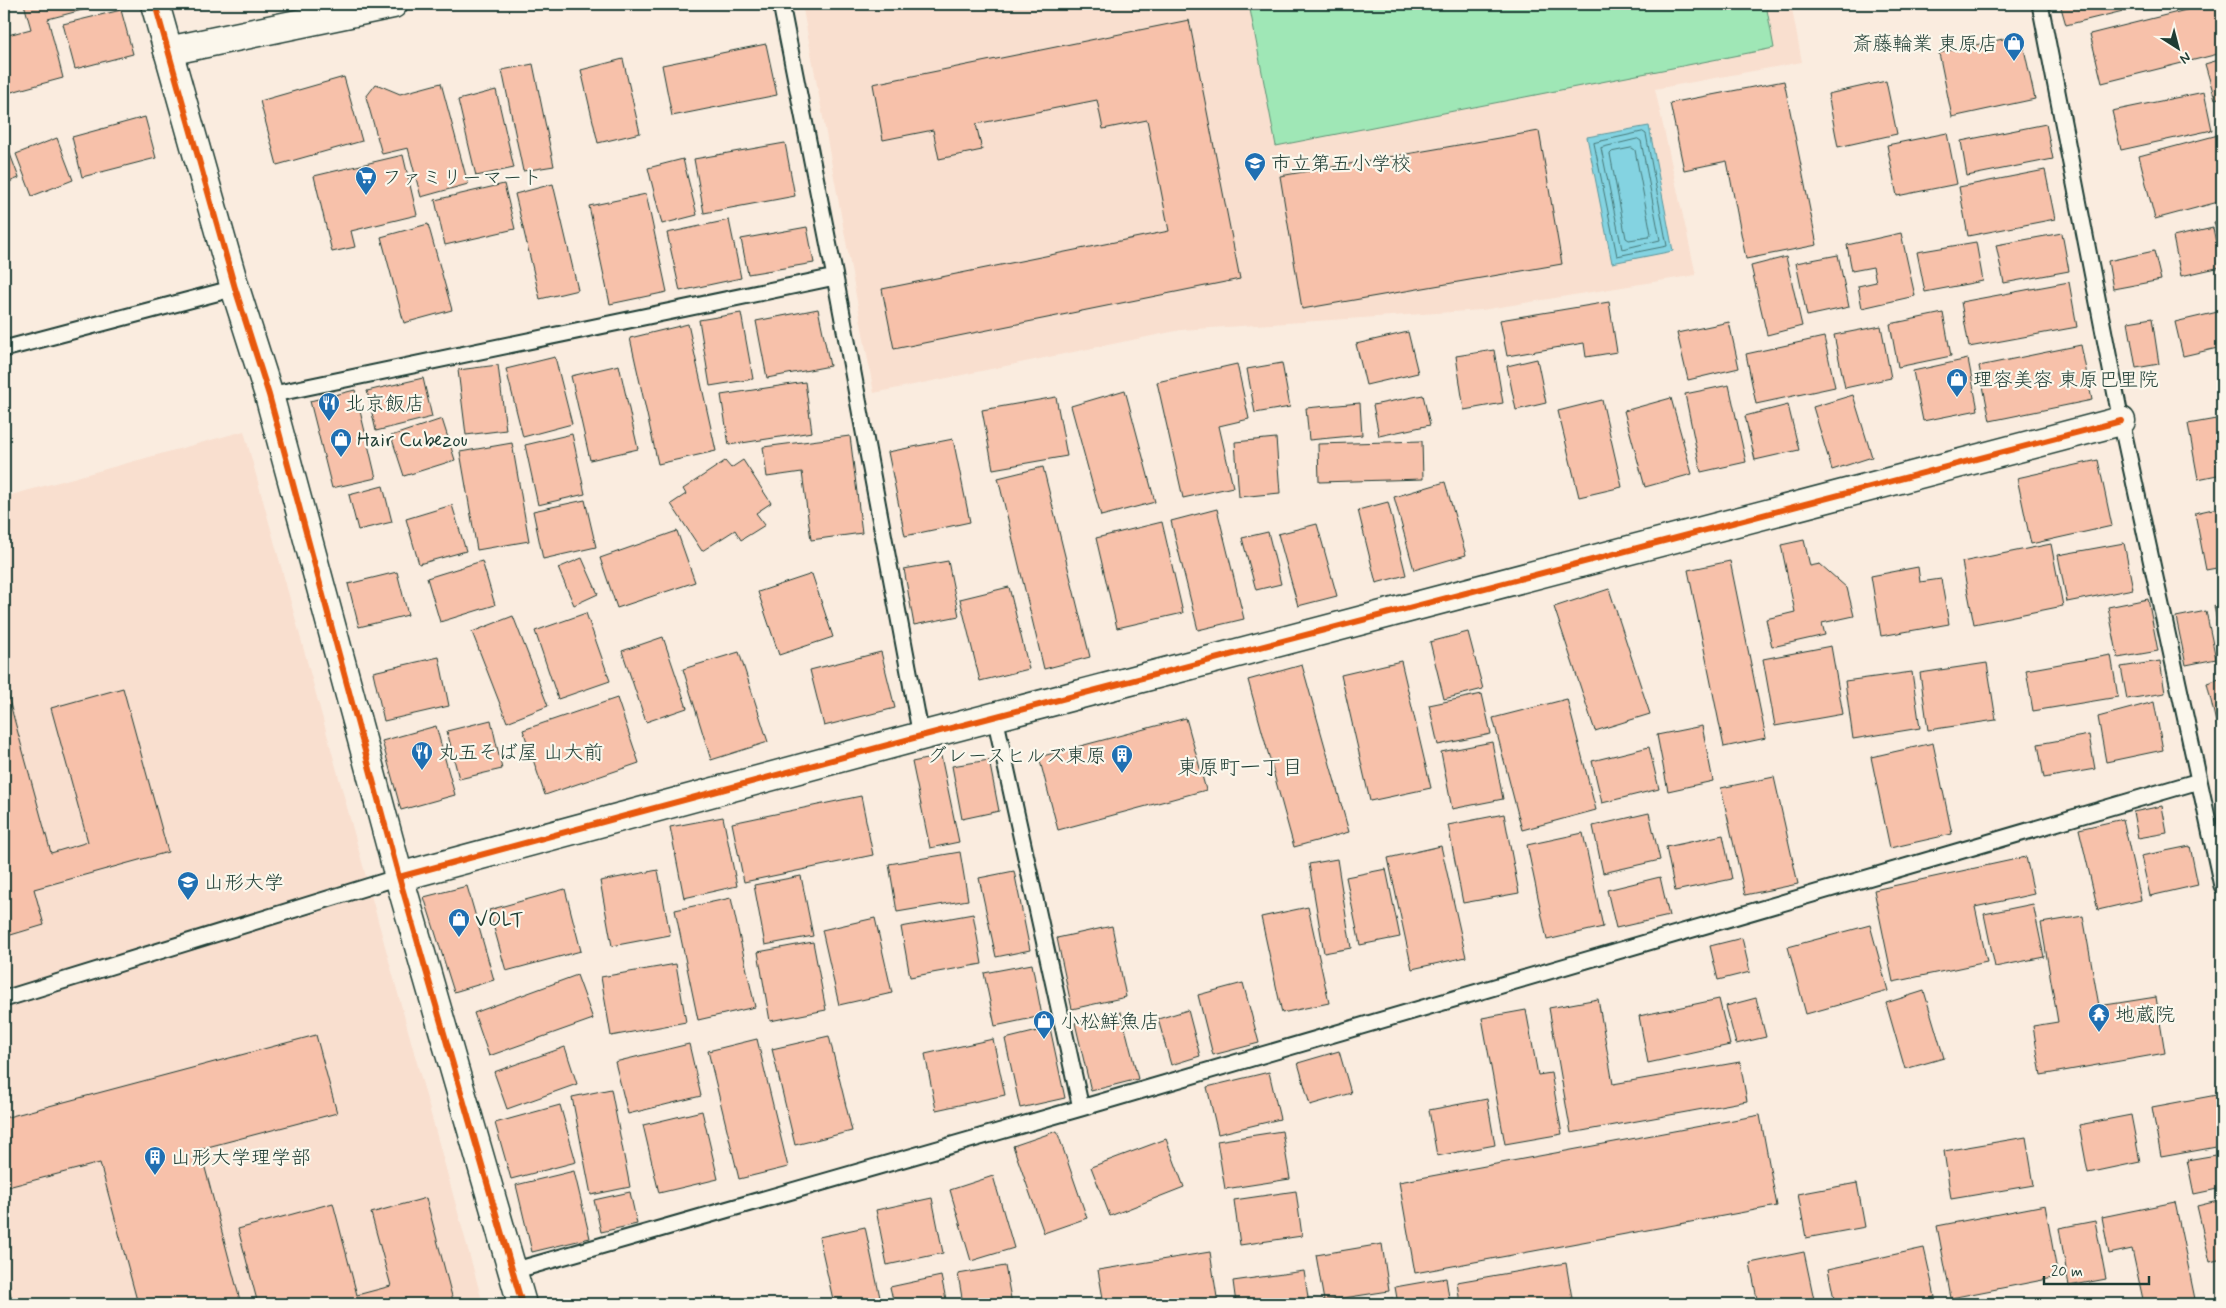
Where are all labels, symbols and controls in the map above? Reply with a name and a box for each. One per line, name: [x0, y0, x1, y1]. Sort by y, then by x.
north arrow: [2154, 22, 2204, 72]
place label: 斎藤輪業 東原店: [1853, 31, 1998, 58]
shop icon: 斎藤輪業 東原店: [2002, 31, 2026, 62]
text: N: [2176, 48, 2194, 68]
school or university icon: 市立第五小学校: [1243, 151, 1267, 182]
place label: 市立第五小学校: [1271, 151, 1411, 178]
supermarket icon: ファミリーマート: [354, 165, 378, 196]
place label: ファミリーマート: [382, 165, 542, 192]
shop icon: 理容美容 東原巴里院: [1945, 367, 1969, 398]
place label: 理容美容 東原巴里院: [1973, 367, 2158, 394]
restaurant icon: 北京飯店: [317, 391, 341, 422]
place label: 北京飯店: [345, 391, 425, 418]
shop icon: Hair Cubezou: [329, 427, 353, 458]
place label: Hair Cubezou: [357, 427, 468, 454]
restaurant icon: 丸五そば屋 山大前: [410, 740, 434, 771]
place label: 丸五そば屋 山大前: [438, 740, 603, 767]
place label: グレースヒルズ東原: [927, 743, 1106, 770]
building icon: グレースヒルズ東原: [1110, 743, 1134, 774]
district label: 東原町一丁目: [1177, 754, 1303, 782]
school or university icon: 山形大学: [176, 870, 200, 901]
place label: 山形大学: [204, 870, 284, 897]
shop icon: VOLT: [447, 907, 471, 938]
place label: VOLT: [475, 907, 524, 934]
temple icon: 地蔵院: [2087, 1002, 2111, 1033]
place label: 地蔵院: [2115, 1002, 2175, 1029]
shop icon: 小松鮮魚店: [1032, 1009, 1056, 1040]
place label: 小松鮮魚店: [1060, 1009, 1160, 1036]
building icon: 山形大学理学部: [143, 1145, 167, 1176]
place label: 山形大学理学部: [171, 1145, 311, 1172]
scale bar: [2044, 1253, 2148, 1285]
text: 20 m: [2051, 1262, 2083, 1282]

